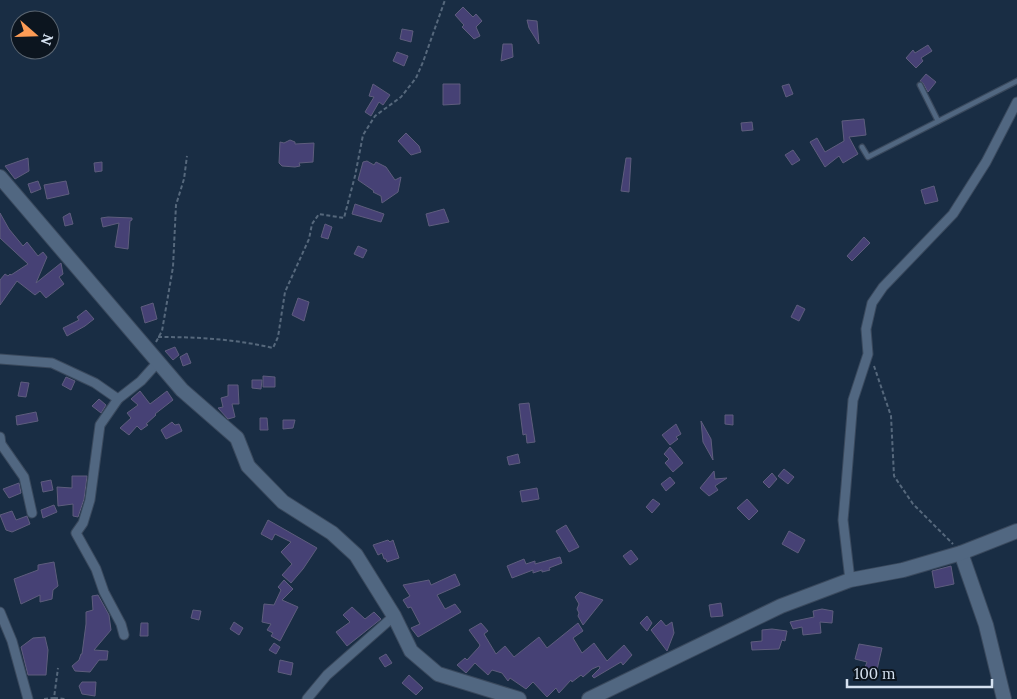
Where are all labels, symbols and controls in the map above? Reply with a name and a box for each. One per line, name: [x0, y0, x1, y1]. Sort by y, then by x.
north arrow: [10, 10, 60, 60]
text: N: [37, 31, 58, 48]
scale bar: [847, 656, 992, 688]
text: 100 m: [854, 664, 895, 683]

